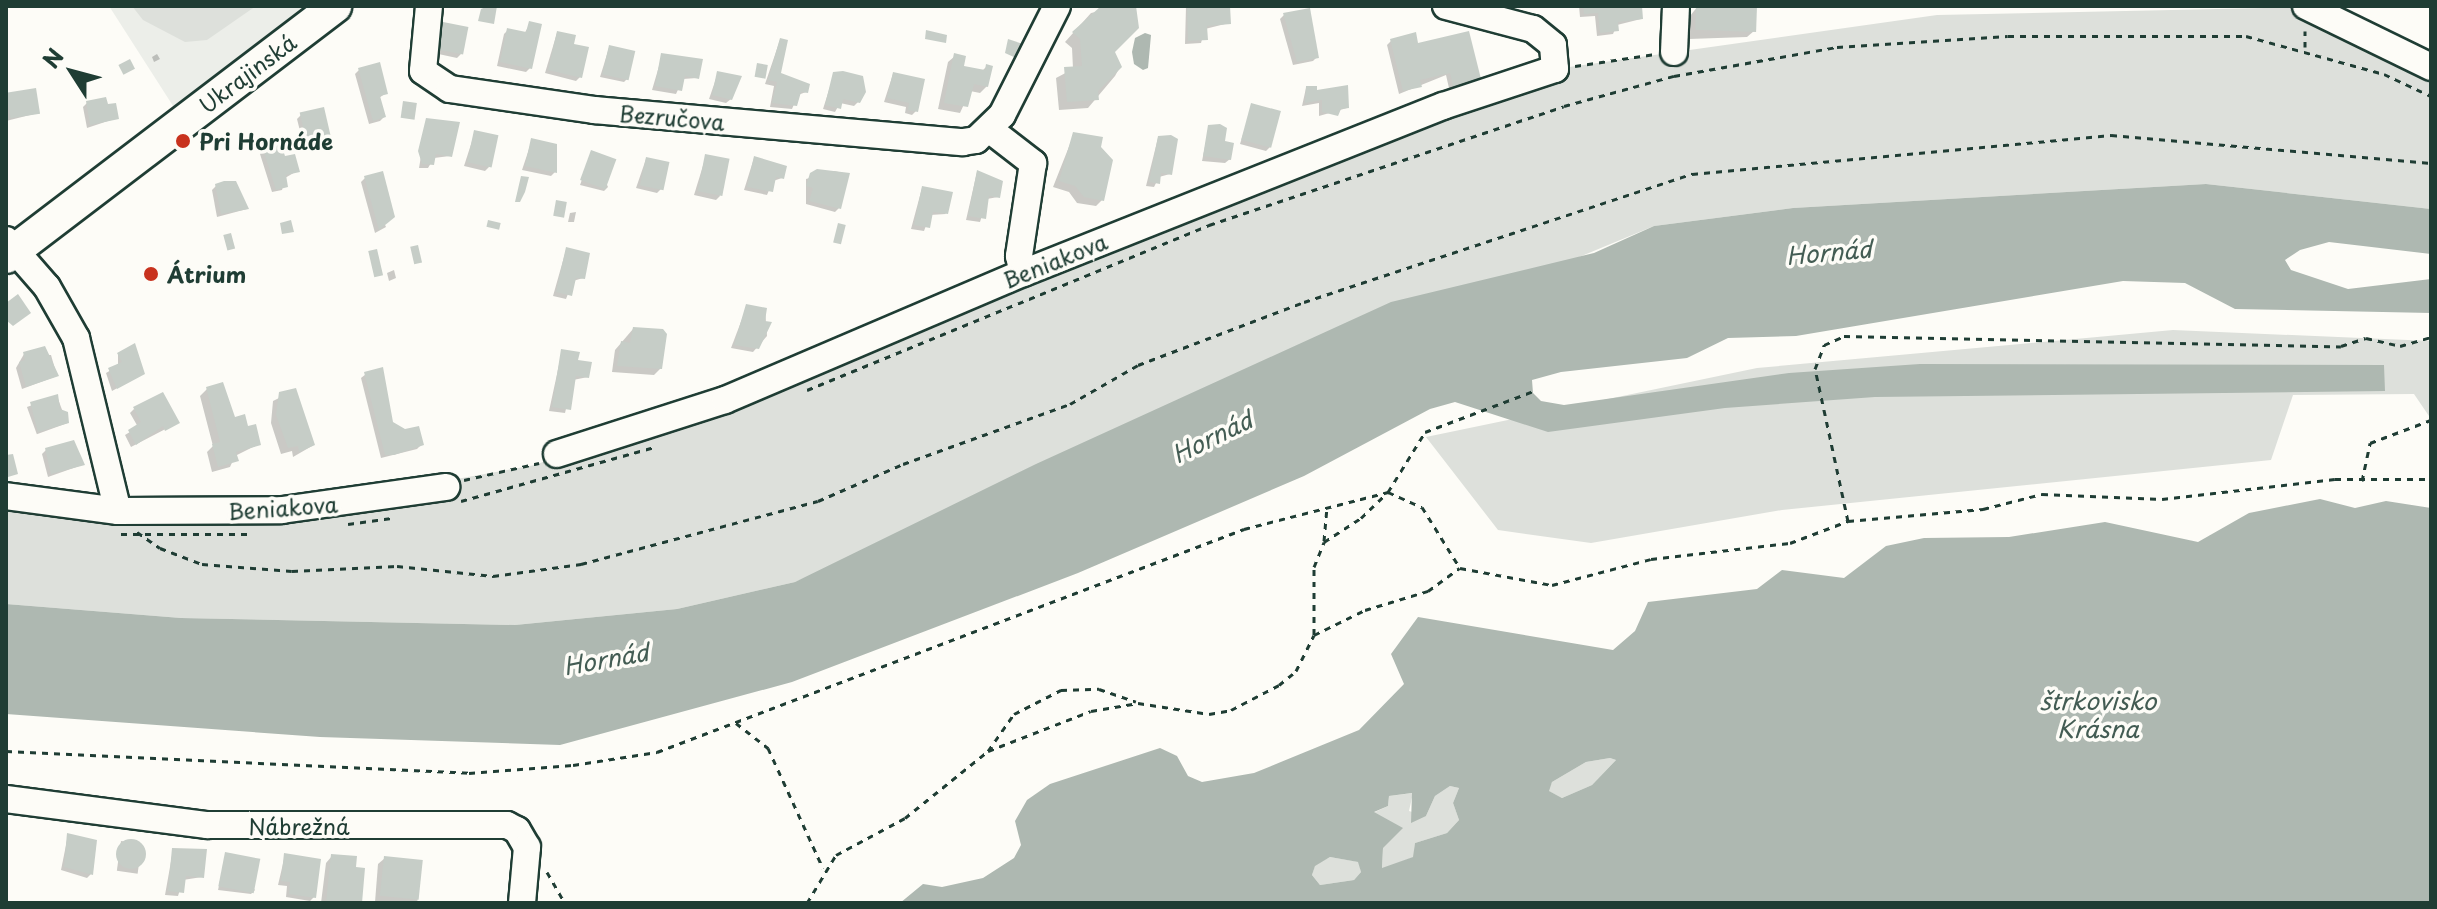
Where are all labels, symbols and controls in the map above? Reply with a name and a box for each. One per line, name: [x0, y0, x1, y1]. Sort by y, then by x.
street label: Ukrajinská: [193, 28, 301, 118]
north arrow: [32, 32, 112, 112]
text: N: [34, 41, 71, 74]
street label: Bezručova: [618, 99, 726, 135]
place label: Pri Hornáde: [199, 128, 333, 154]
marker: Pri Hornáde: [174, 132, 192, 150]
street label: Beniakova: [999, 227, 1111, 293]
water label: Hornád: [1785, 234, 1873, 270]
place label: Átrium: [167, 261, 246, 287]
marker: Átrium: [142, 265, 160, 283]
water label: Hornád: [1167, 405, 1257, 469]
street label: Beniakova: [227, 490, 339, 524]
water label: Hornád: [561, 637, 651, 681]
water label: štrkovisko Krásna: [2040, 687, 2156, 743]
street label: Nábrežná: [248, 813, 350, 839]

